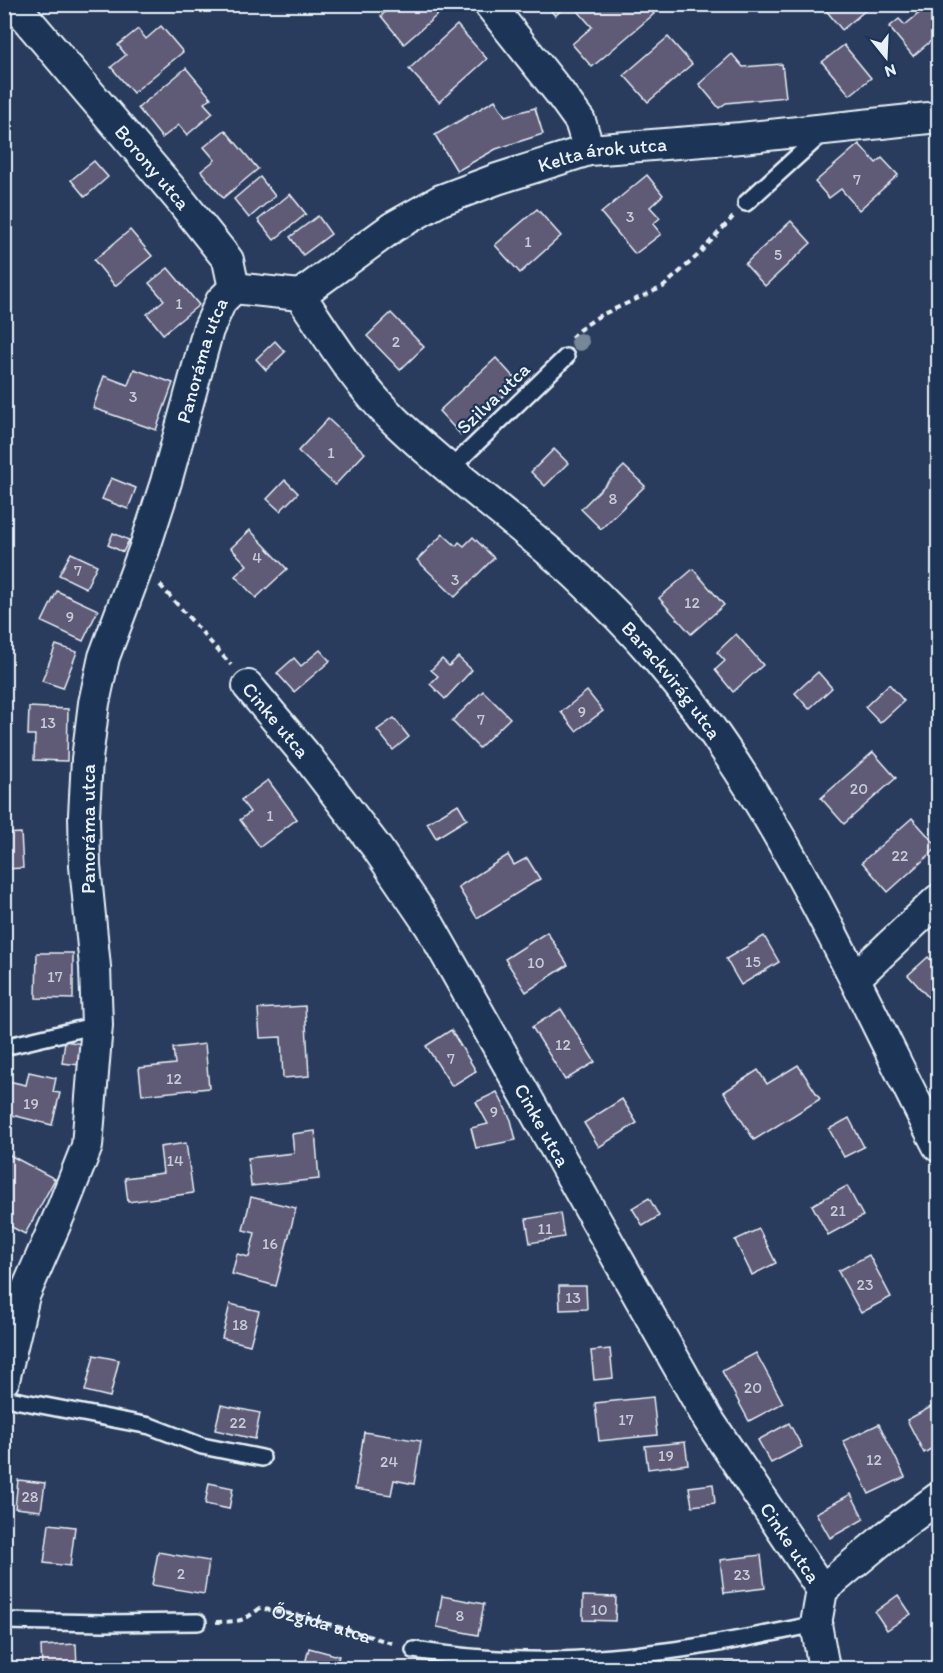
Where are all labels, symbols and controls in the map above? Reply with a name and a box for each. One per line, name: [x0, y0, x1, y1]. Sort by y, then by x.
north arrow: [856, 27, 916, 87]
text: N: [882, 60, 899, 81]
street label: Borony utca: [110, 120, 196, 215]
street label: Kelta árok utca: [535, 132, 668, 177]
house number: 7: [853, 170, 861, 189]
house number: 3: [626, 207, 635, 226]
house number: 1: [524, 232, 532, 251]
house number: 5: [774, 245, 782, 264]
street label: Panoráma utca: [171, 294, 233, 426]
house number: 1: [175, 294, 183, 313]
house number: 2: [392, 332, 401, 351]
street label: Szilva utca: [451, 357, 535, 439]
house number: 3: [129, 387, 138, 406]
house number: 1: [327, 443, 335, 462]
house number: 8: [609, 489, 618, 508]
house number: 4: [252, 548, 262, 567]
house number: 7: [74, 561, 82, 580]
house number: 3: [451, 570, 460, 589]
house number: 12: [684, 593, 701, 612]
house number: 9: [66, 607, 74, 626]
street label: Barackvirág utca: [617, 616, 727, 744]
street label: Cinke utca: [237, 677, 315, 763]
house number: 9: [578, 702, 586, 721]
house number: 7: [477, 710, 485, 729]
house number: 13: [40, 713, 56, 732]
street label: Panoráma utca: [76, 764, 100, 894]
house number: 20: [850, 779, 868, 798]
house number: 1: [266, 806, 274, 825]
house number: 22: [892, 846, 909, 865]
house number: 15: [745, 952, 761, 971]
house number: 10: [527, 953, 545, 972]
house number: 17: [47, 967, 63, 986]
house number: 12: [555, 1035, 572, 1054]
house number: 7: [447, 1049, 455, 1068]
house number: 12: [166, 1069, 183, 1088]
street label: Cinke utca: [509, 1079, 576, 1172]
house number: 19: [23, 1094, 39, 1113]
house number: 9: [490, 1102, 498, 1121]
house number: 14: [166, 1151, 184, 1170]
house number: 21: [830, 1201, 846, 1220]
house number: 11: [538, 1219, 553, 1238]
house number: 16: [262, 1234, 278, 1253]
house number: 23: [856, 1275, 874, 1294]
house number: 13: [565, 1288, 581, 1307]
house number: 18: [232, 1315, 248, 1334]
house number: 20: [744, 1378, 762, 1397]
house number: 17: [618, 1410, 634, 1429]
house number: 22: [230, 1413, 247, 1432]
house number: 19: [658, 1446, 674, 1465]
house number: 12: [866, 1450, 883, 1469]
house number: 24: [380, 1452, 398, 1471]
house number: 28: [21, 1487, 39, 1506]
street label: Cinke utca: [755, 1498, 826, 1588]
house number: 2: [177, 1564, 186, 1583]
house number: 23: [733, 1565, 751, 1584]
street label: Őzgida utca: [269, 1599, 375, 1648]
house number: 10: [590, 1600, 608, 1619]
house number: 8: [456, 1606, 465, 1625]

